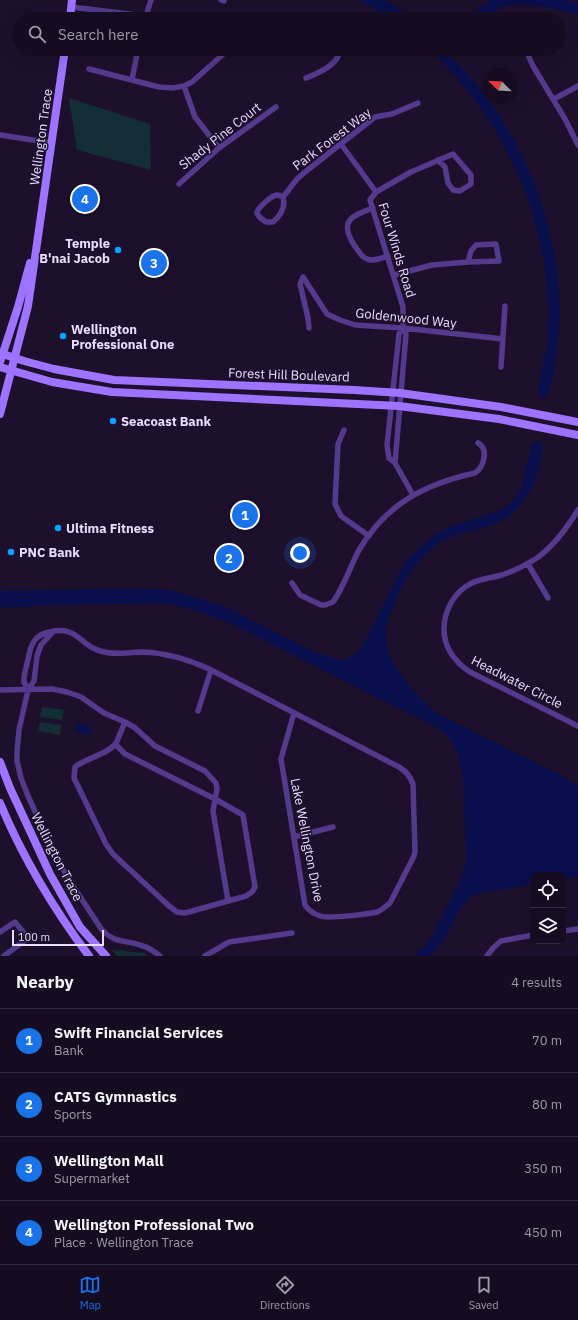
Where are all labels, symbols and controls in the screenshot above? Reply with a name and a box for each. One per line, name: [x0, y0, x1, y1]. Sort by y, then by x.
search box: [12, 12, 566, 56]
icon: search: [26, 23, 48, 45]
text: Search here: [58, 25, 138, 44]
north arrow: [482, 68, 518, 104]
street label: Wellington Trace: [26, 88, 56, 186]
street label: Shady Pine Court: [175, 99, 265, 173]
street label: Park Forest Way: [289, 104, 375, 174]
pin: 4: [72, 184, 98, 214]
street label: Four Winds Road: [374, 200, 420, 300]
place label: Temple B'nai Jacob: [39, 235, 110, 267]
marker: Temple B'nai Jacob: [113, 245, 123, 255]
pin: 3: [141, 248, 167, 278]
street label: Goldenwood Way: [355, 304, 458, 332]
place label: Wellington Professional One: [71, 321, 174, 353]
marker: Wellington Professional One: [58, 331, 68, 341]
street label: Forest Hill Boulevard: [228, 364, 350, 386]
place label: Seacoast Bank: [121, 413, 212, 430]
marker: Seacoast Bank: [108, 416, 118, 426]
pin: 1: [232, 500, 258, 530]
place label: Ultima Fitness: [66, 520, 154, 537]
marker: Ultima Fitness: [53, 523, 63, 533]
pin: 2: [216, 543, 242, 573]
your location: [290, 543, 310, 563]
place label: PNC Bank: [19, 544, 80, 561]
marker: PNC Bank: [6, 547, 16, 557]
street label: Headwater Circle: [468, 652, 566, 712]
street label: Lake Wellington Drive: [287, 777, 327, 903]
street label: Wellington Trace: [27, 810, 87, 904]
map controls: [530, 872, 566, 944]
button: locate: [530, 872, 566, 908]
button: layers: [530, 908, 566, 944]
scale bar: [12, 928, 104, 947]
text: 100 m: [18, 930, 50, 944]
text: Nearby: [16, 971, 74, 993]
text: 4 results: [511, 974, 562, 991]
text: Swift Financial Services: [54, 1023, 223, 1042]
text: 1: [25, 1032, 33, 1049]
text: 70 m: [532, 1032, 562, 1049]
text: Bank: [54, 1042, 84, 1059]
text: CATS Gymnastics: [54, 1087, 177, 1106]
text: 2: [25, 1096, 33, 1113]
text: 80 m: [532, 1096, 562, 1113]
text: Sports: [54, 1106, 92, 1123]
text: Wellington Mall: [54, 1151, 164, 1170]
text: 3: [25, 1160, 33, 1177]
text: 350 m: [524, 1160, 562, 1177]
text: Supermarket: [54, 1170, 130, 1187]
text: Wellington Professional Two: [54, 1215, 254, 1234]
text: 4: [25, 1224, 33, 1241]
text: 450 m: [524, 1224, 562, 1241]
text: Place · Wellington Trace: [54, 1234, 194, 1251]
tab: Map: [79, 1274, 101, 1312]
tab: Directions: [260, 1274, 310, 1312]
tab: Saved: [469, 1274, 499, 1312]

